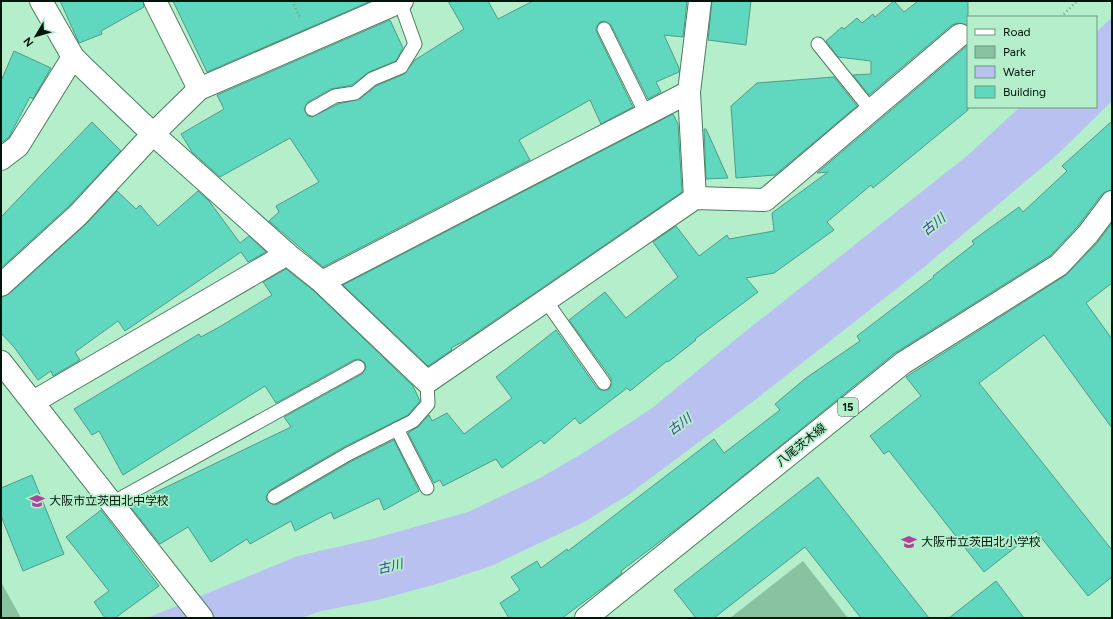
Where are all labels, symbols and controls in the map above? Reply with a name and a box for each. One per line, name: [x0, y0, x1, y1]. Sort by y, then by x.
north arrow: [16, 16, 56, 56]
legend: [967, 16, 1097, 108]
text: Road: [1003, 25, 1031, 39]
text: N: [21, 34, 36, 49]
text: Park: [1003, 45, 1026, 59]
text: Water: [1003, 65, 1035, 79]
text: Building: [1003, 85, 1046, 99]
water label: 古川: [918, 209, 950, 238]
road number: 15: [838, 398, 858, 416]
water label: 古川: [664, 409, 696, 438]
street label: 八尾茨木線: [773, 421, 829, 469]
school or university icon: 大阪市立茨田北中学校: [28, 492, 46, 510]
place label: 大阪市立茨田北中学校: [49, 494, 169, 508]
school or university icon: 大阪市立茨田北小学校: [900, 533, 918, 551]
place label: 大阪市立茨田北小学校: [921, 535, 1041, 549]
water label: 古川: [376, 556, 406, 577]

